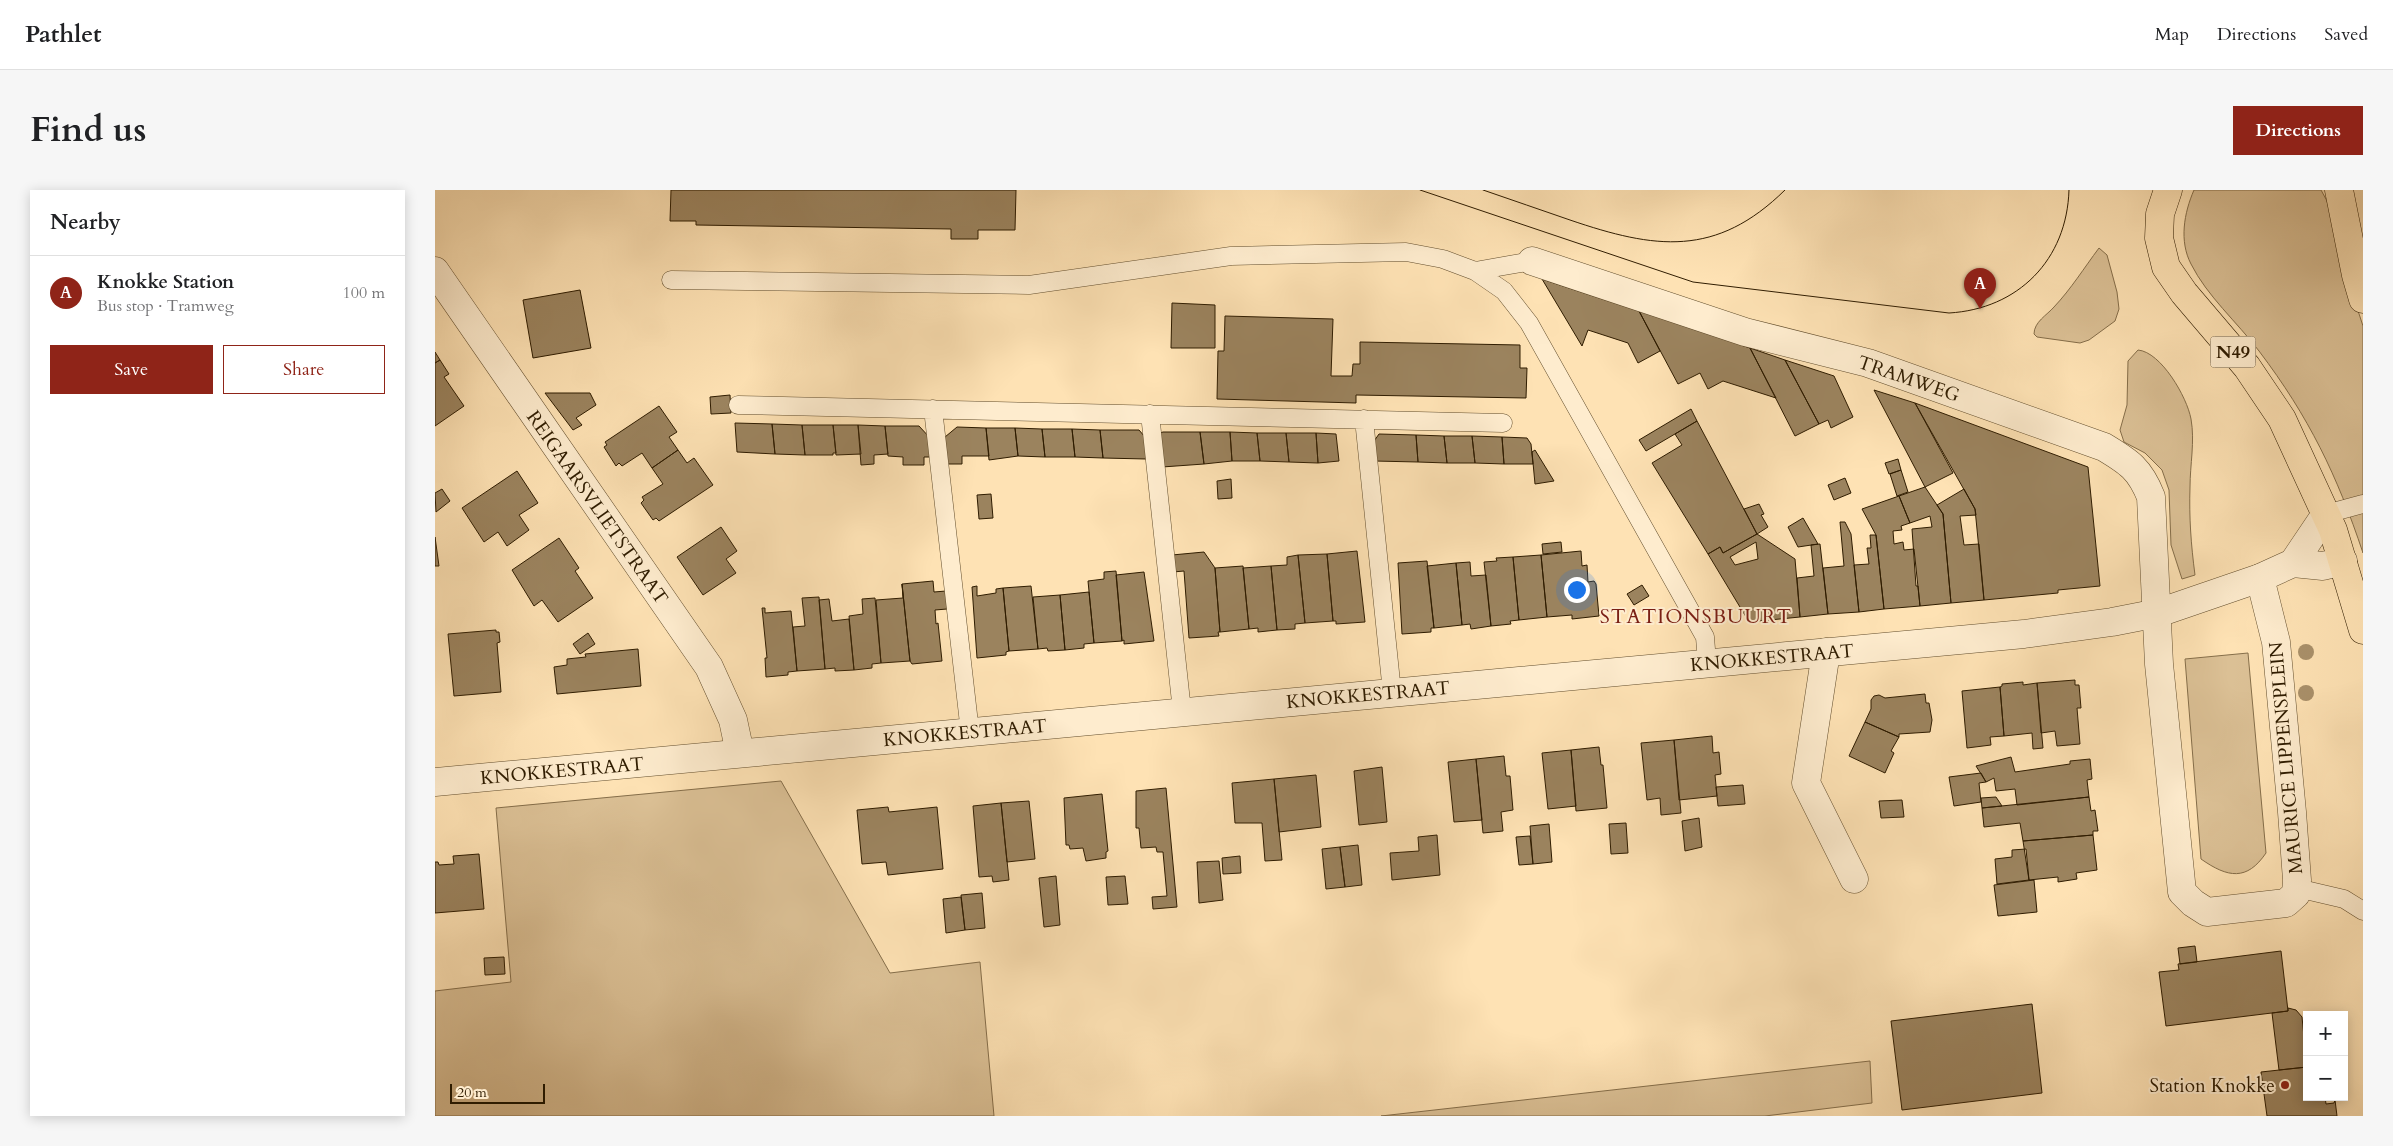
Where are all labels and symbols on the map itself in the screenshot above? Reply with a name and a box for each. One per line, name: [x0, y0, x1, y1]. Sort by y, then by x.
pin: A: [1964, 268, 1996, 309]
road number: N49: [2211, 336, 2255, 368]
street label: TRAMWEG: [1854, 349, 1963, 409]
street label: REIGAARSVLIETSTRAAT: [520, 405, 674, 610]
your location: [1564, 577, 1590, 603]
district label: STATIONSBUURT: [1600, 603, 1792, 630]
street label: KNOKKESTRAAT: [1689, 638, 1855, 678]
street label: MAURICE LIPPENSPLEIN: [2263, 641, 2309, 875]
street label: KNOKKESTRAAT: [1285, 675, 1451, 715]
street label: KNOKKESTRAAT: [882, 713, 1048, 753]
street label: KNOKKESTRAAT: [479, 751, 645, 791]
place label: Station Knokke: [2150, 1073, 2275, 1099]
marker: Station Knokke: [2279, 1079, 2291, 1091]
scale bar: [450, 1081, 545, 1104]

